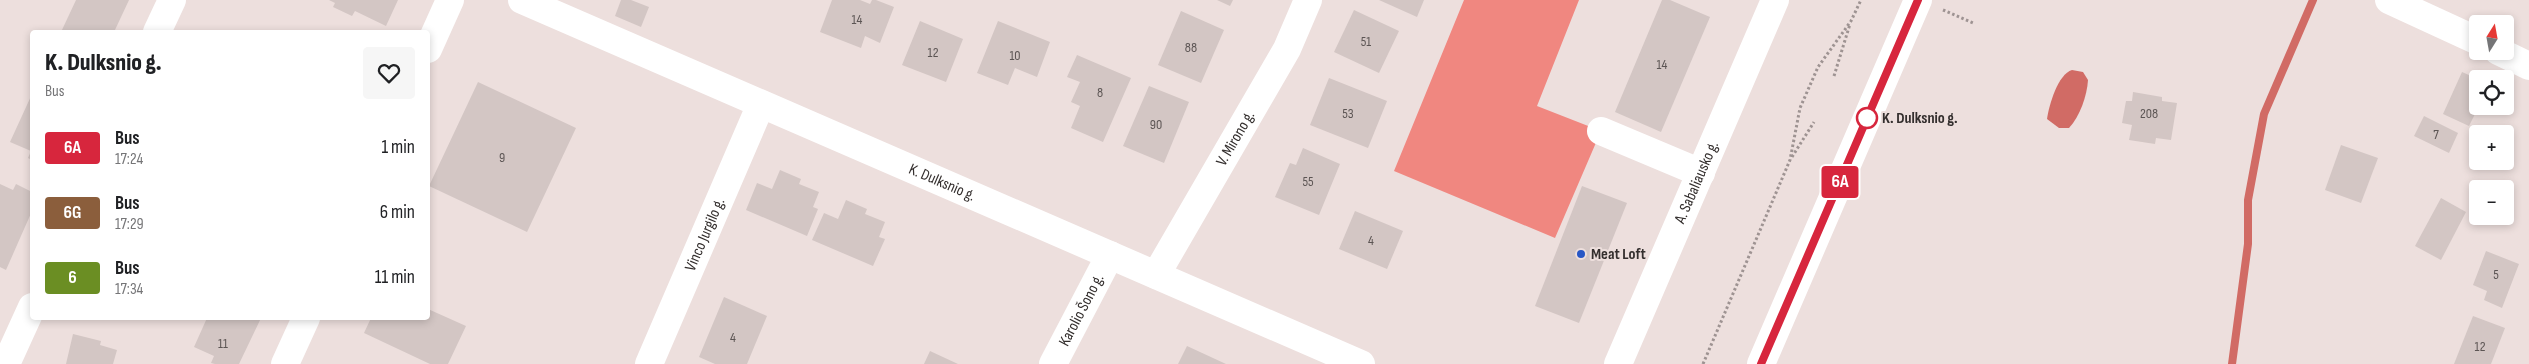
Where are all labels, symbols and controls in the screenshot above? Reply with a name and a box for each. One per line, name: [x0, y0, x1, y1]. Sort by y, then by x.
house number: 14: [852, 11, 863, 28]
north arrow: [2469, 15, 2514, 60]
map controls: [2469, 15, 2514, 225]
house number: 51: [1361, 33, 1371, 50]
house number: 88: [1185, 39, 1197, 56]
house number: 12: [928, 44, 939, 61]
button: heart: [363, 47, 415, 99]
house number: 10: [1009, 47, 1021, 64]
text: K. Dulksnio g.: [45, 48, 162, 77]
house number: 14: [1657, 56, 1668, 73]
button: locate: [2469, 70, 2514, 115]
text: Bus: [45, 82, 65, 101]
house number: 8: [1097, 84, 1103, 101]
house number: 53: [1342, 105, 1354, 122]
house number: 208: [2140, 105, 2158, 122]
street label: V. Mirono g.: [1212, 107, 1259, 169]
marker: K. Dulksnio g.: [1856, 107, 1878, 129]
place label: K. Dulksnio g.: [1882, 109, 1958, 128]
house number: 90: [1150, 116, 1162, 133]
button: +: [2469, 125, 2514, 170]
house number: 7: [2433, 126, 2439, 143]
text: Bus: [115, 127, 140, 150]
text: 1 min: [381, 136, 415, 159]
text: 6A: [64, 137, 81, 158]
street label: A. Sabaliausko g.: [1670, 138, 1723, 227]
house number: 9: [499, 149, 505, 166]
text: 17:24: [115, 150, 143, 169]
street label: K. Dulksnio g.: [906, 160, 978, 205]
line badge: 6A: [1818, 166, 1862, 198]
text: 6A: [1831, 171, 1849, 192]
house number: 55: [1302, 173, 1314, 190]
button: −: [2469, 180, 2514, 225]
text: Bus: [115, 192, 140, 215]
street label: Vinco Jurgilo g.: [681, 195, 729, 274]
text: 6 min: [380, 201, 415, 224]
text: 6G: [64, 202, 81, 223]
text: 17:29: [115, 215, 144, 234]
house number: 4: [1368, 232, 1374, 249]
place label: Meat Loft: [1591, 245, 1646, 264]
marker: Meat Loft: [1575, 248, 1587, 260]
text: Bus: [115, 257, 140, 280]
text: 11 min: [375, 266, 415, 289]
house number: 5: [2493, 266, 2499, 283]
text: 6: [68, 267, 77, 288]
street label: Karolio Šono g.: [1055, 271, 1108, 349]
text: 17:34: [115, 280, 143, 299]
house number: 4: [730, 329, 736, 346]
house number: 11: [218, 335, 228, 352]
house number: 12: [2475, 338, 2486, 355]

